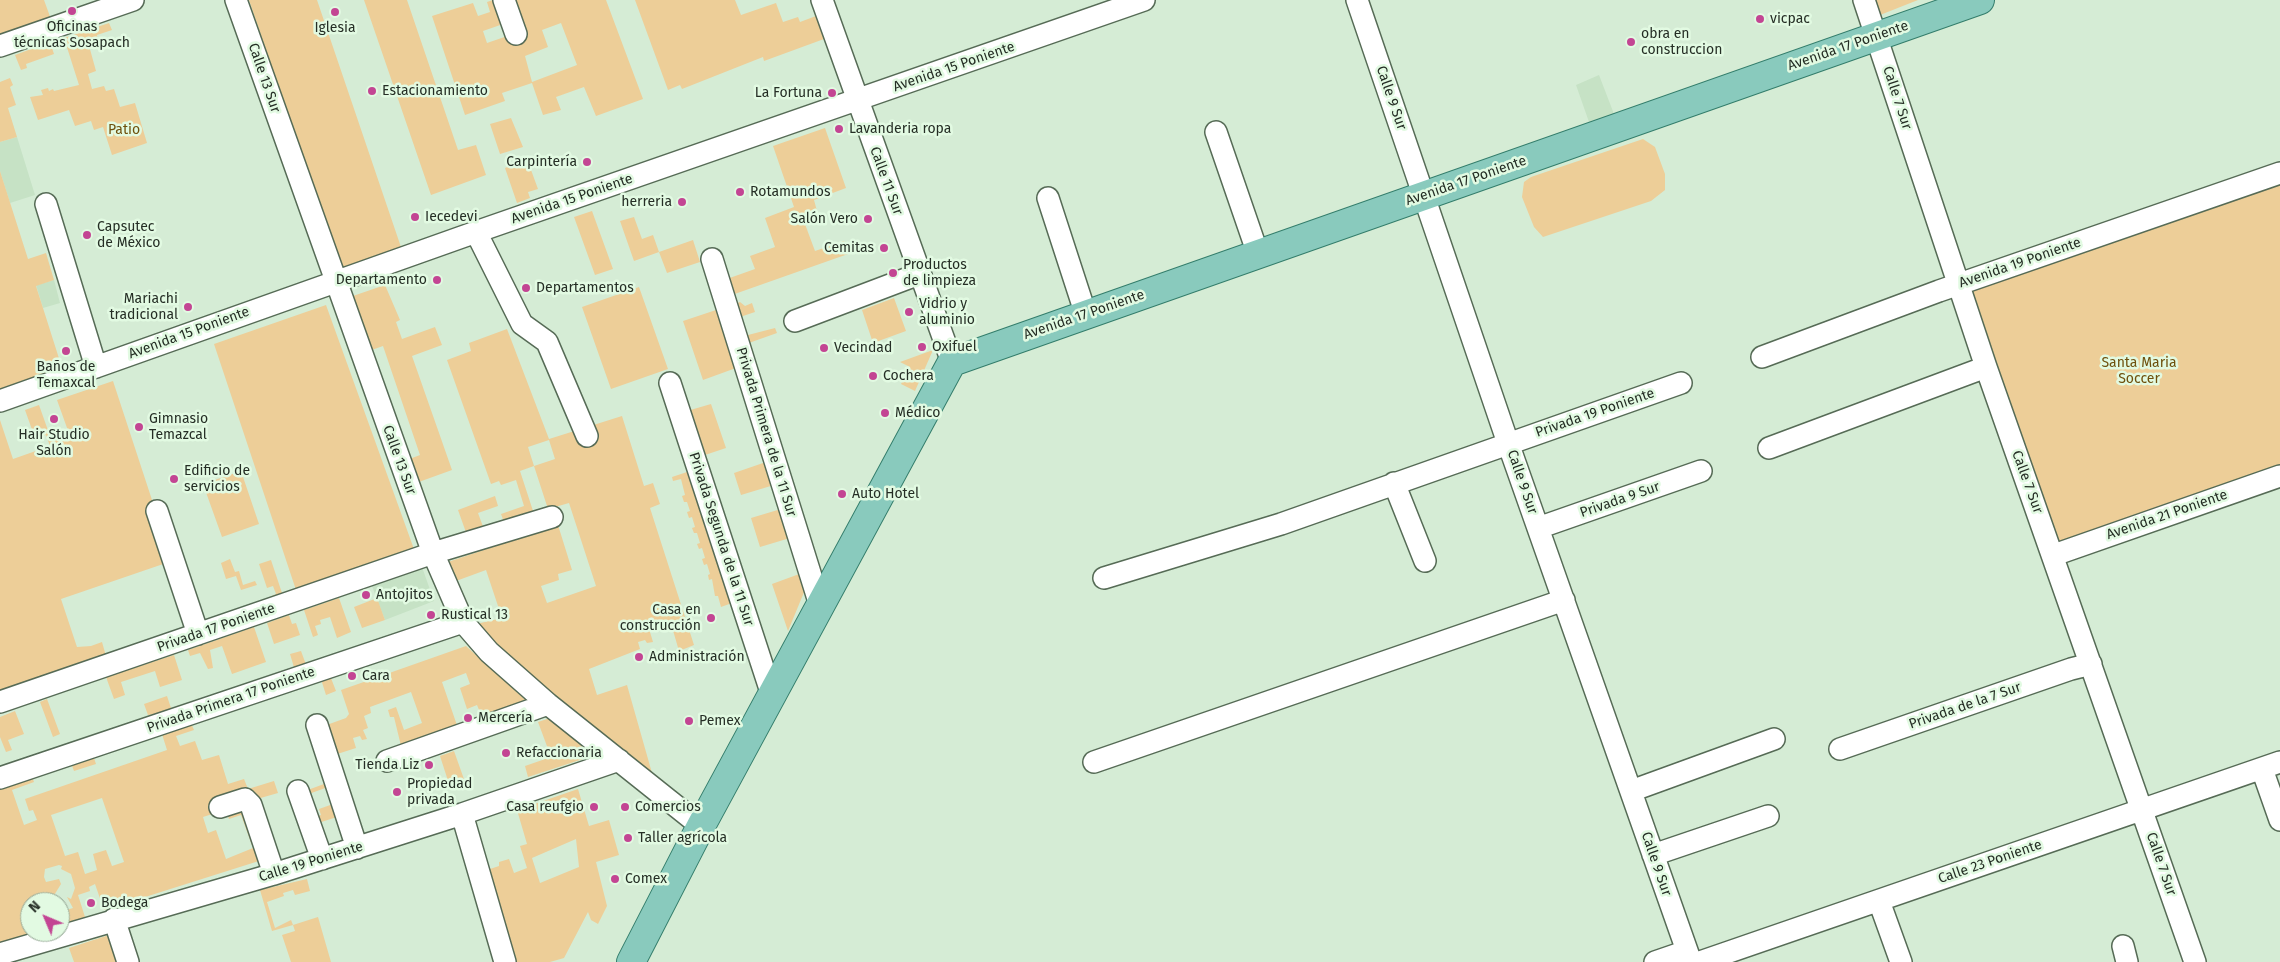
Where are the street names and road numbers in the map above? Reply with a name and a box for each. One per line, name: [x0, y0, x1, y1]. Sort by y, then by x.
street label: Avenida 17 Poniente: [1785, 17, 1911, 75]
street label: Avenida 15 Poniente: [891, 38, 1017, 96]
street label: Calle 13 Sur: [244, 41, 284, 115]
street label: Calle 9 Sur: [1372, 64, 1410, 132]
street label: Calle 7 Sur: [1879, 64, 1915, 132]
street label: Calle 11 Sur: [866, 145, 906, 217]
street label: Avenida 17 Poniente: [1403, 152, 1529, 210]
street label: Avenida 15 Poniente: [509, 170, 635, 228]
street label: Avenida 19 Poniente: [1957, 234, 2083, 292]
street label: Avenida 17 Poniente: [1021, 286, 1147, 344]
street label: Avenida 15 Poniente: [126, 303, 252, 363]
street label: Privada Primera de la 11 Sur: [732, 345, 800, 519]
street label: Privada 19 Poniente: [1533, 385, 1657, 441]
street label: Calle 13 Sur: [379, 423, 419, 497]
street label: Calle 9 Sur: [1503, 448, 1541, 516]
street label: Calle 7 Sur: [2008, 448, 2046, 516]
street label: Privada Segunda de la 11 Sur: [685, 450, 757, 628]
street label: Privada 9 Sur: [1578, 478, 1662, 522]
street label: Avenida 21 Poniente: [2104, 486, 2230, 544]
street label: Privada 17 Poniente: [155, 600, 277, 656]
street label: Privada Primera 17 Poniente: [145, 663, 317, 737]
street label: Privada de la 7 Sur: [1907, 679, 2023, 733]
street label: Calle 9 Sur: [1637, 830, 1675, 898]
street label: Calle 7 Sur: [2142, 830, 2180, 898]
street label: Calle 23 Poniente: [1936, 836, 2044, 888]
street label: Calle 19 Poniente: [257, 838, 365, 886]

